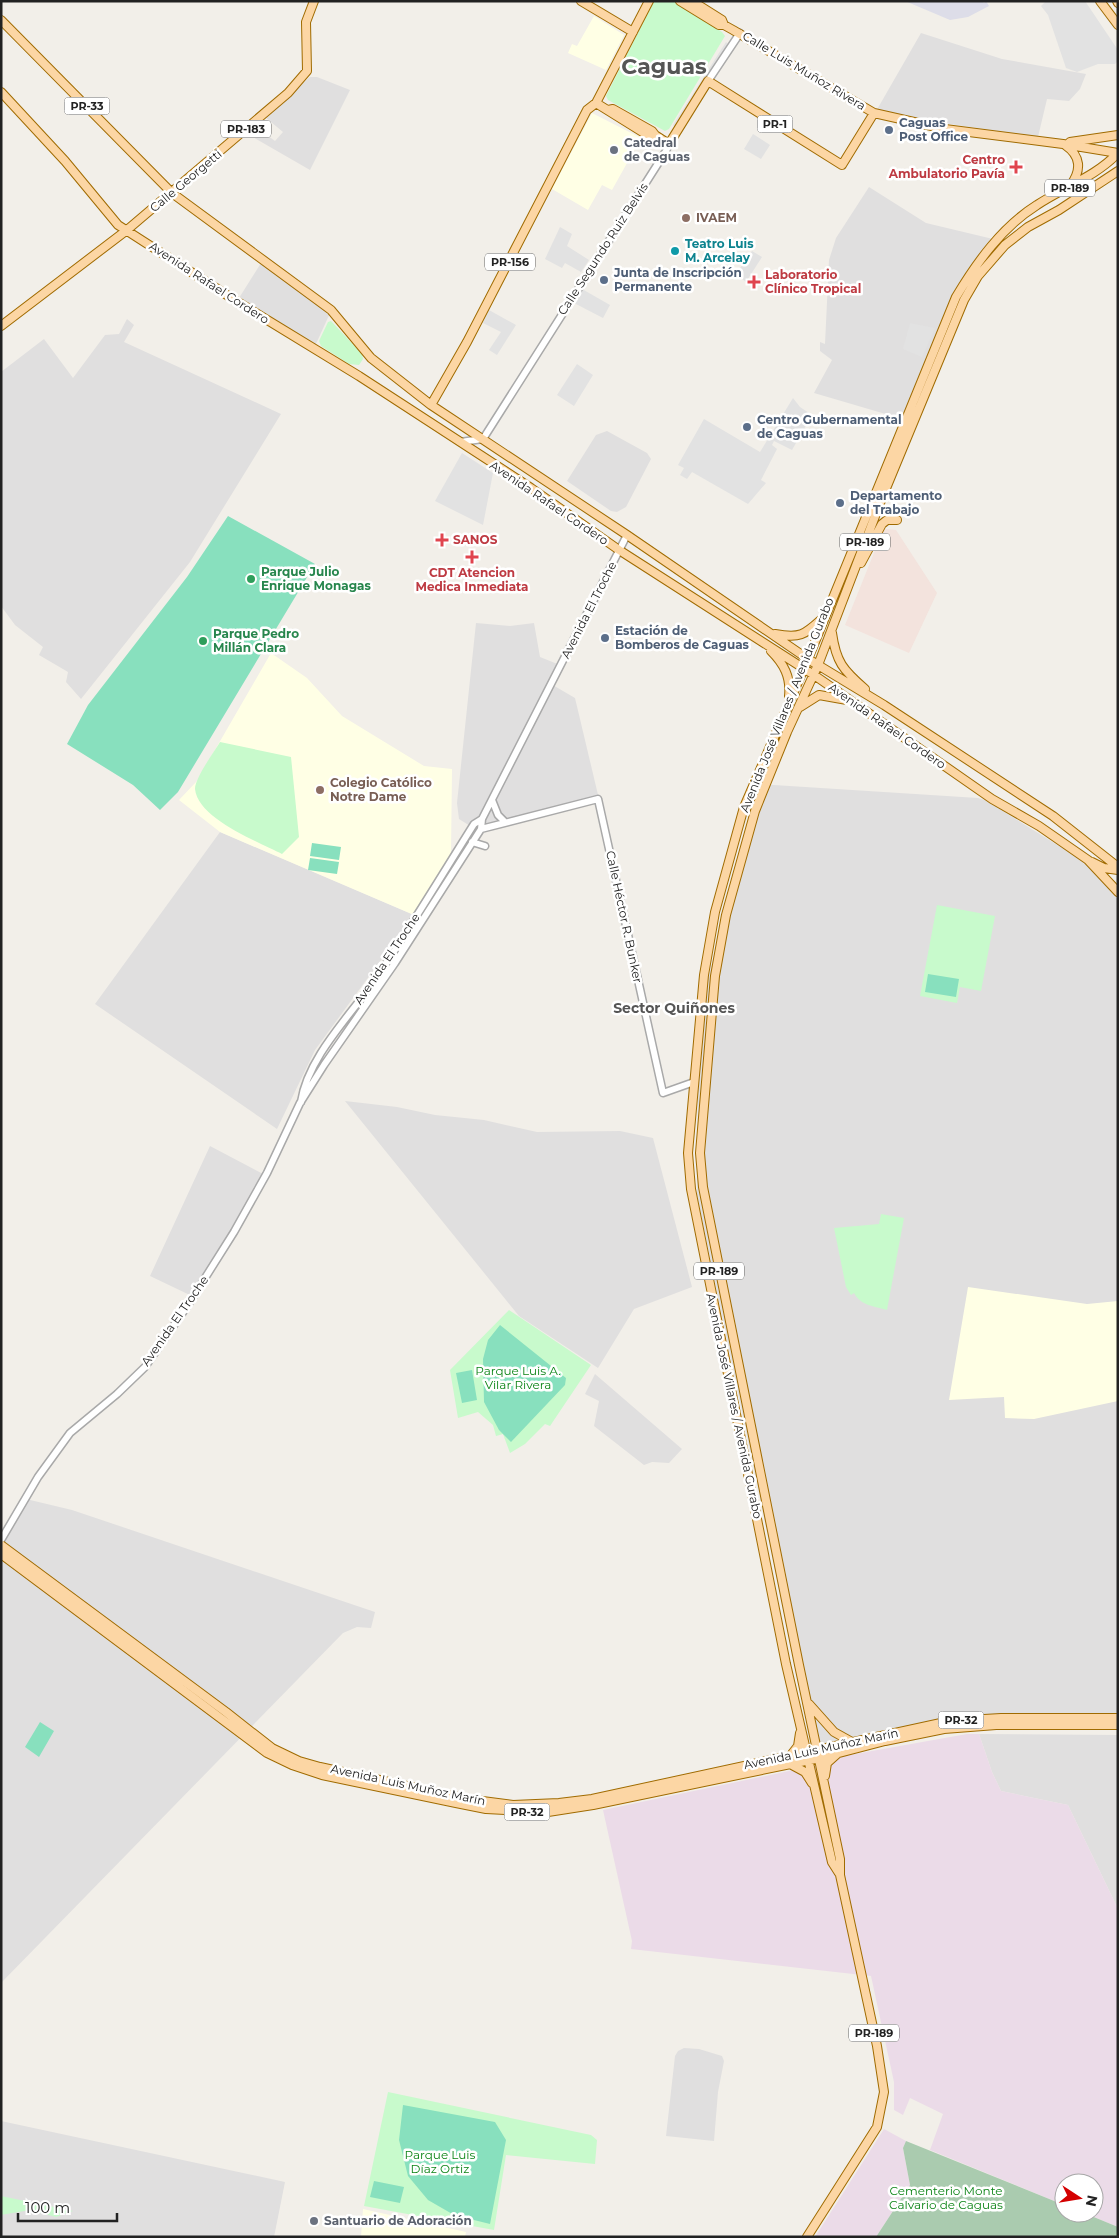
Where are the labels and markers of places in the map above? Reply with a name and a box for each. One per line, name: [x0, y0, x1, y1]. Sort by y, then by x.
place label: Caguas Post Office: [899, 115, 969, 144]
marker: Caguas Post Office: [883, 124, 895, 136]
place label: Catedral de Caguas: [624, 135, 690, 164]
marker: Catedral de Caguas: [608, 144, 620, 156]
place label: Centro Ambulatorio Pavía: [888, 152, 1005, 181]
marker: Centro Ambulatorio Pavía: [1009, 160, 1023, 174]
place label: IVAEM: [696, 210, 737, 225]
marker: IVAEM: [680, 212, 692, 224]
place label: Teatro Luis M. Arcelay: [685, 236, 754, 265]
marker: Teatro Luis M. Arcelay: [669, 245, 681, 257]
place label: Junta de Inscripción Permanente: [613, 265, 742, 294]
place label: Laboratorio Clínico Tropical: [765, 267, 861, 296]
marker: Junta de Inscripción Permanente: [598, 274, 610, 286]
marker: Laboratorio Clínico Tropical: [747, 275, 761, 289]
place label: Centro Gubernamental de Caguas: [757, 412, 902, 441]
marker: Centro Gubernamental de Caguas: [741, 421, 753, 433]
place label: Departamento del Trabajo: [850, 488, 942, 517]
marker: Departamento del Trabajo: [834, 497, 846, 509]
place label: SANOS: [453, 532, 498, 547]
marker: SANOS: [435, 533, 449, 547]
marker: CDT Atencion Medica Inmediata: [465, 550, 479, 564]
place label: Parque Julio Enrique Monagas: [261, 564, 371, 593]
place label: CDT Atencion Medica Inmediata: [415, 565, 529, 594]
marker: Parque Julio Enrique Monagas: [245, 573, 257, 585]
place label: Estación de Bomberos de Caguas: [615, 623, 750, 652]
place label: Parque Pedro Millán Clara: [213, 626, 299, 655]
marker: Estación de Bomberos de Caguas: [599, 632, 611, 644]
marker: Parque Pedro Millán Clara: [197, 635, 209, 647]
place label: Colegio Católico Notre Dame: [330, 775, 432, 804]
marker: Colegio Católico Notre Dame: [314, 784, 326, 796]
place label: Santuario de Adoración: [324, 2213, 472, 2228]
marker: Santuario de Adoración: [308, 2215, 320, 2227]

